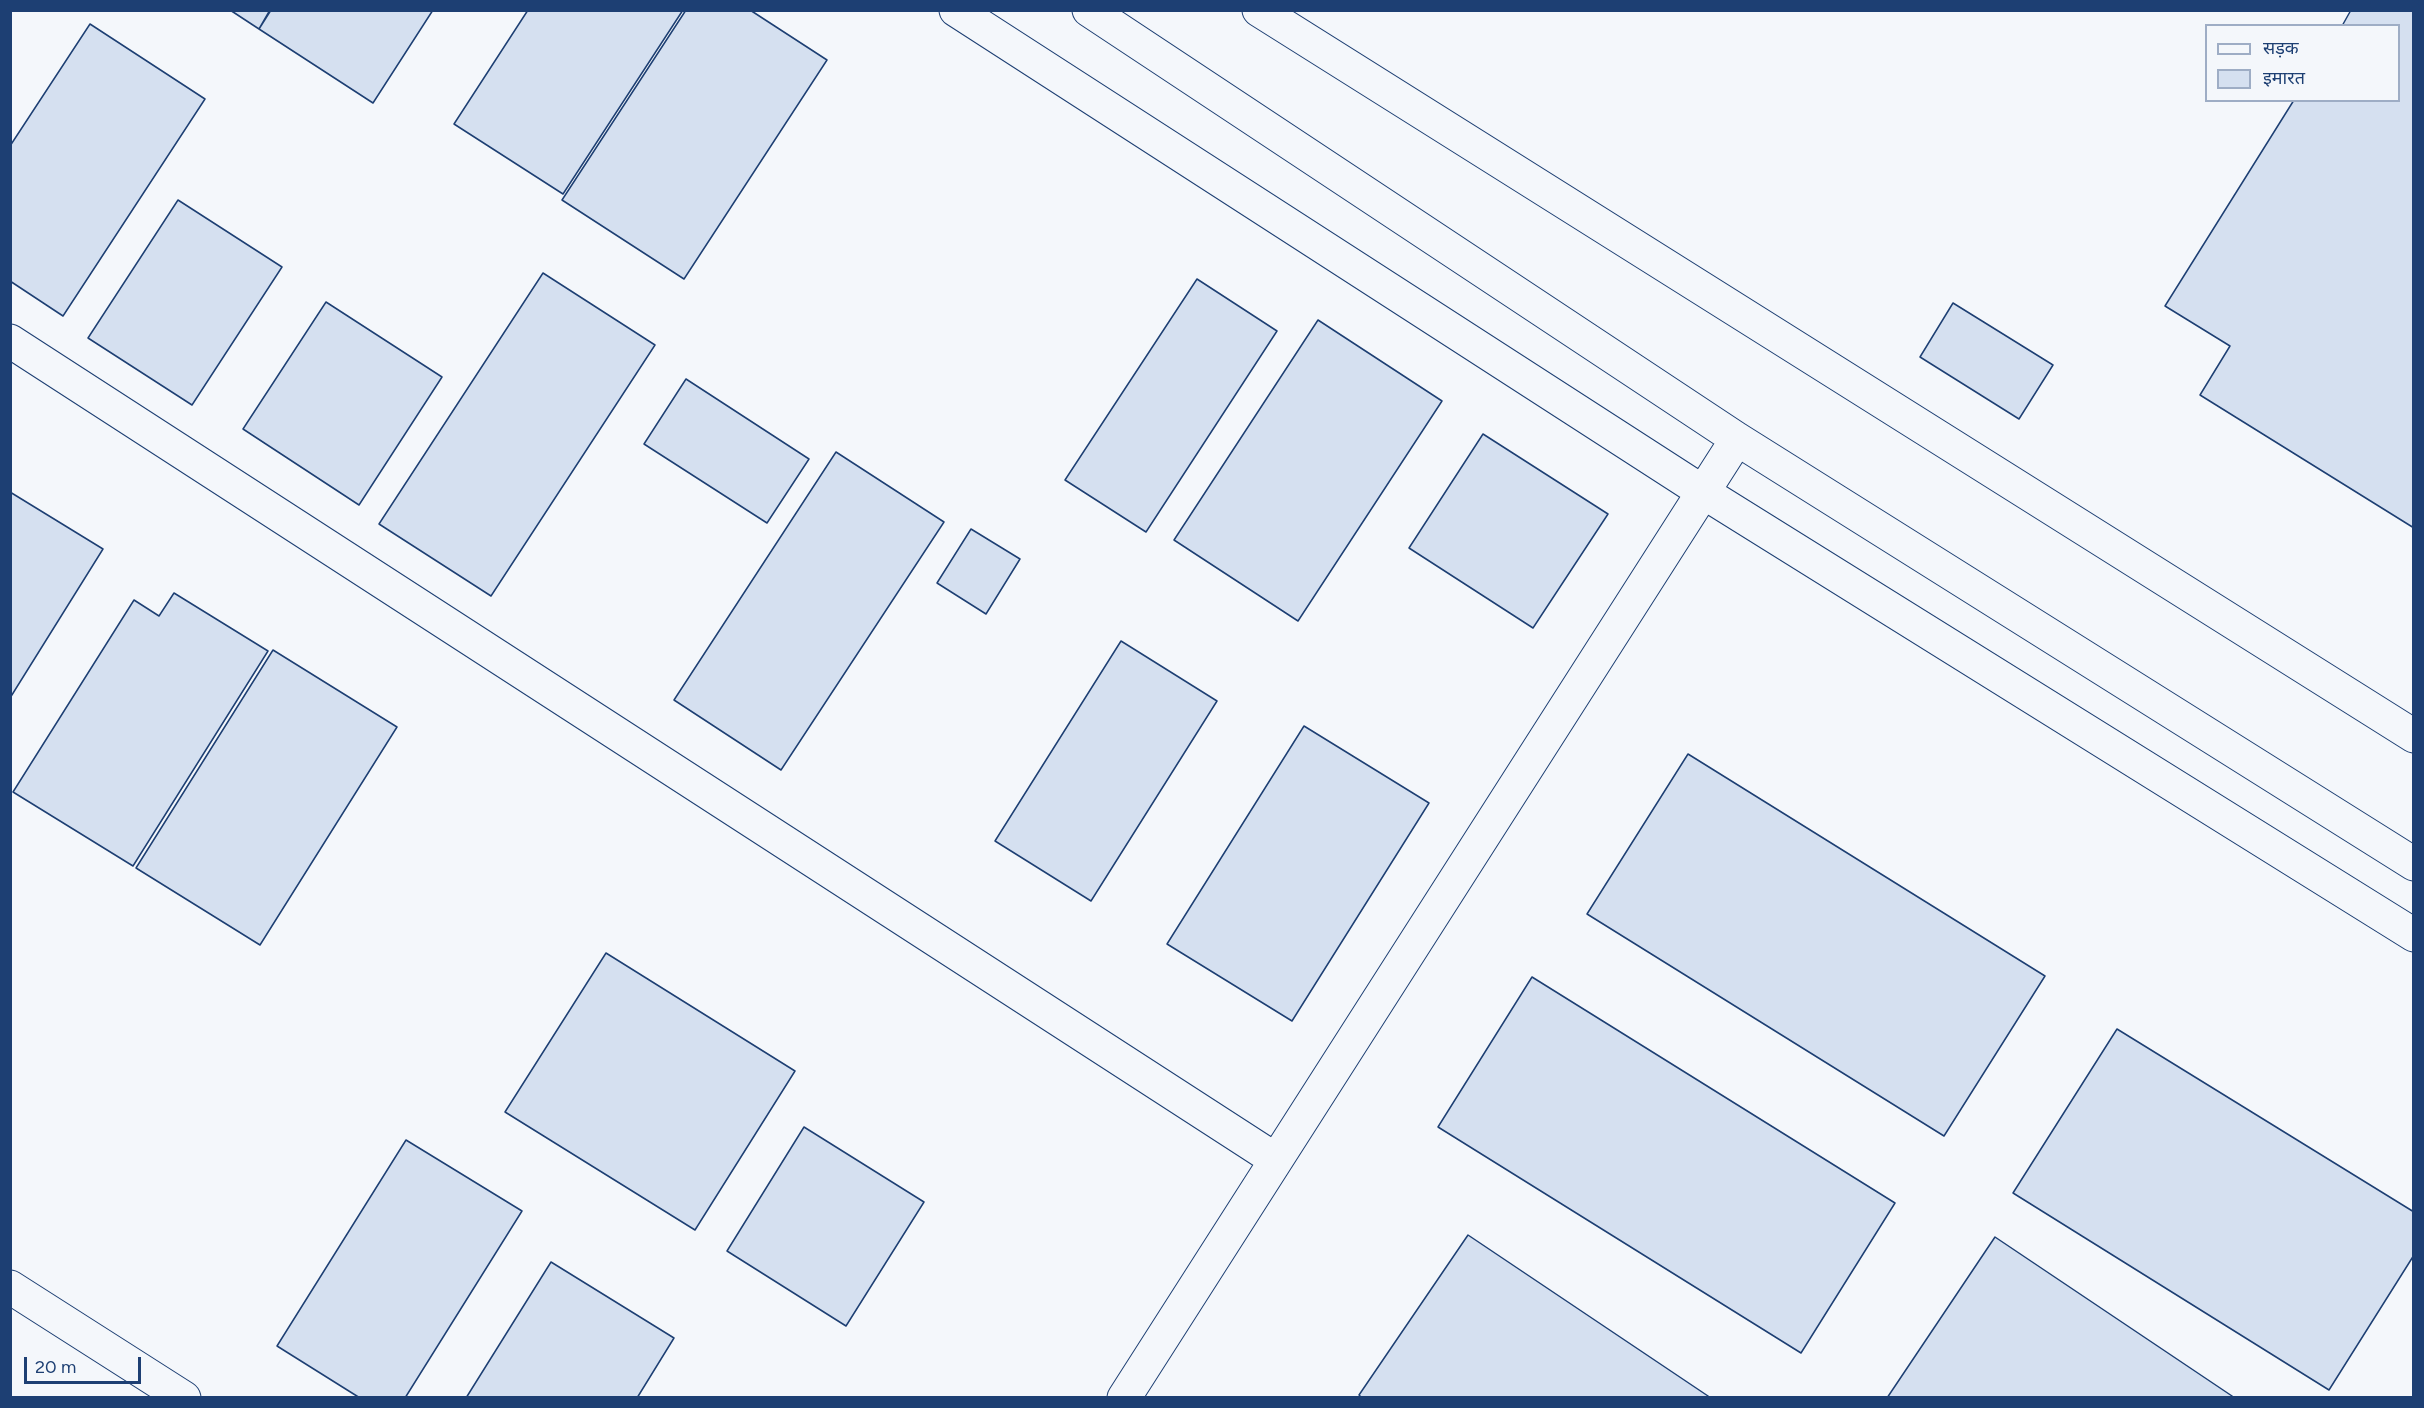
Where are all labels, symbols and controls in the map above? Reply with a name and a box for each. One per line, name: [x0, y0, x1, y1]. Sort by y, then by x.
legend: [2205, 24, 2400, 102]
text: सड़क: [2263, 37, 2299, 59]
text: इमारत: [2263, 67, 2305, 89]
scale bar: [27, 1345, 144, 1383]
text: 20 m: [35, 1356, 76, 1378]

